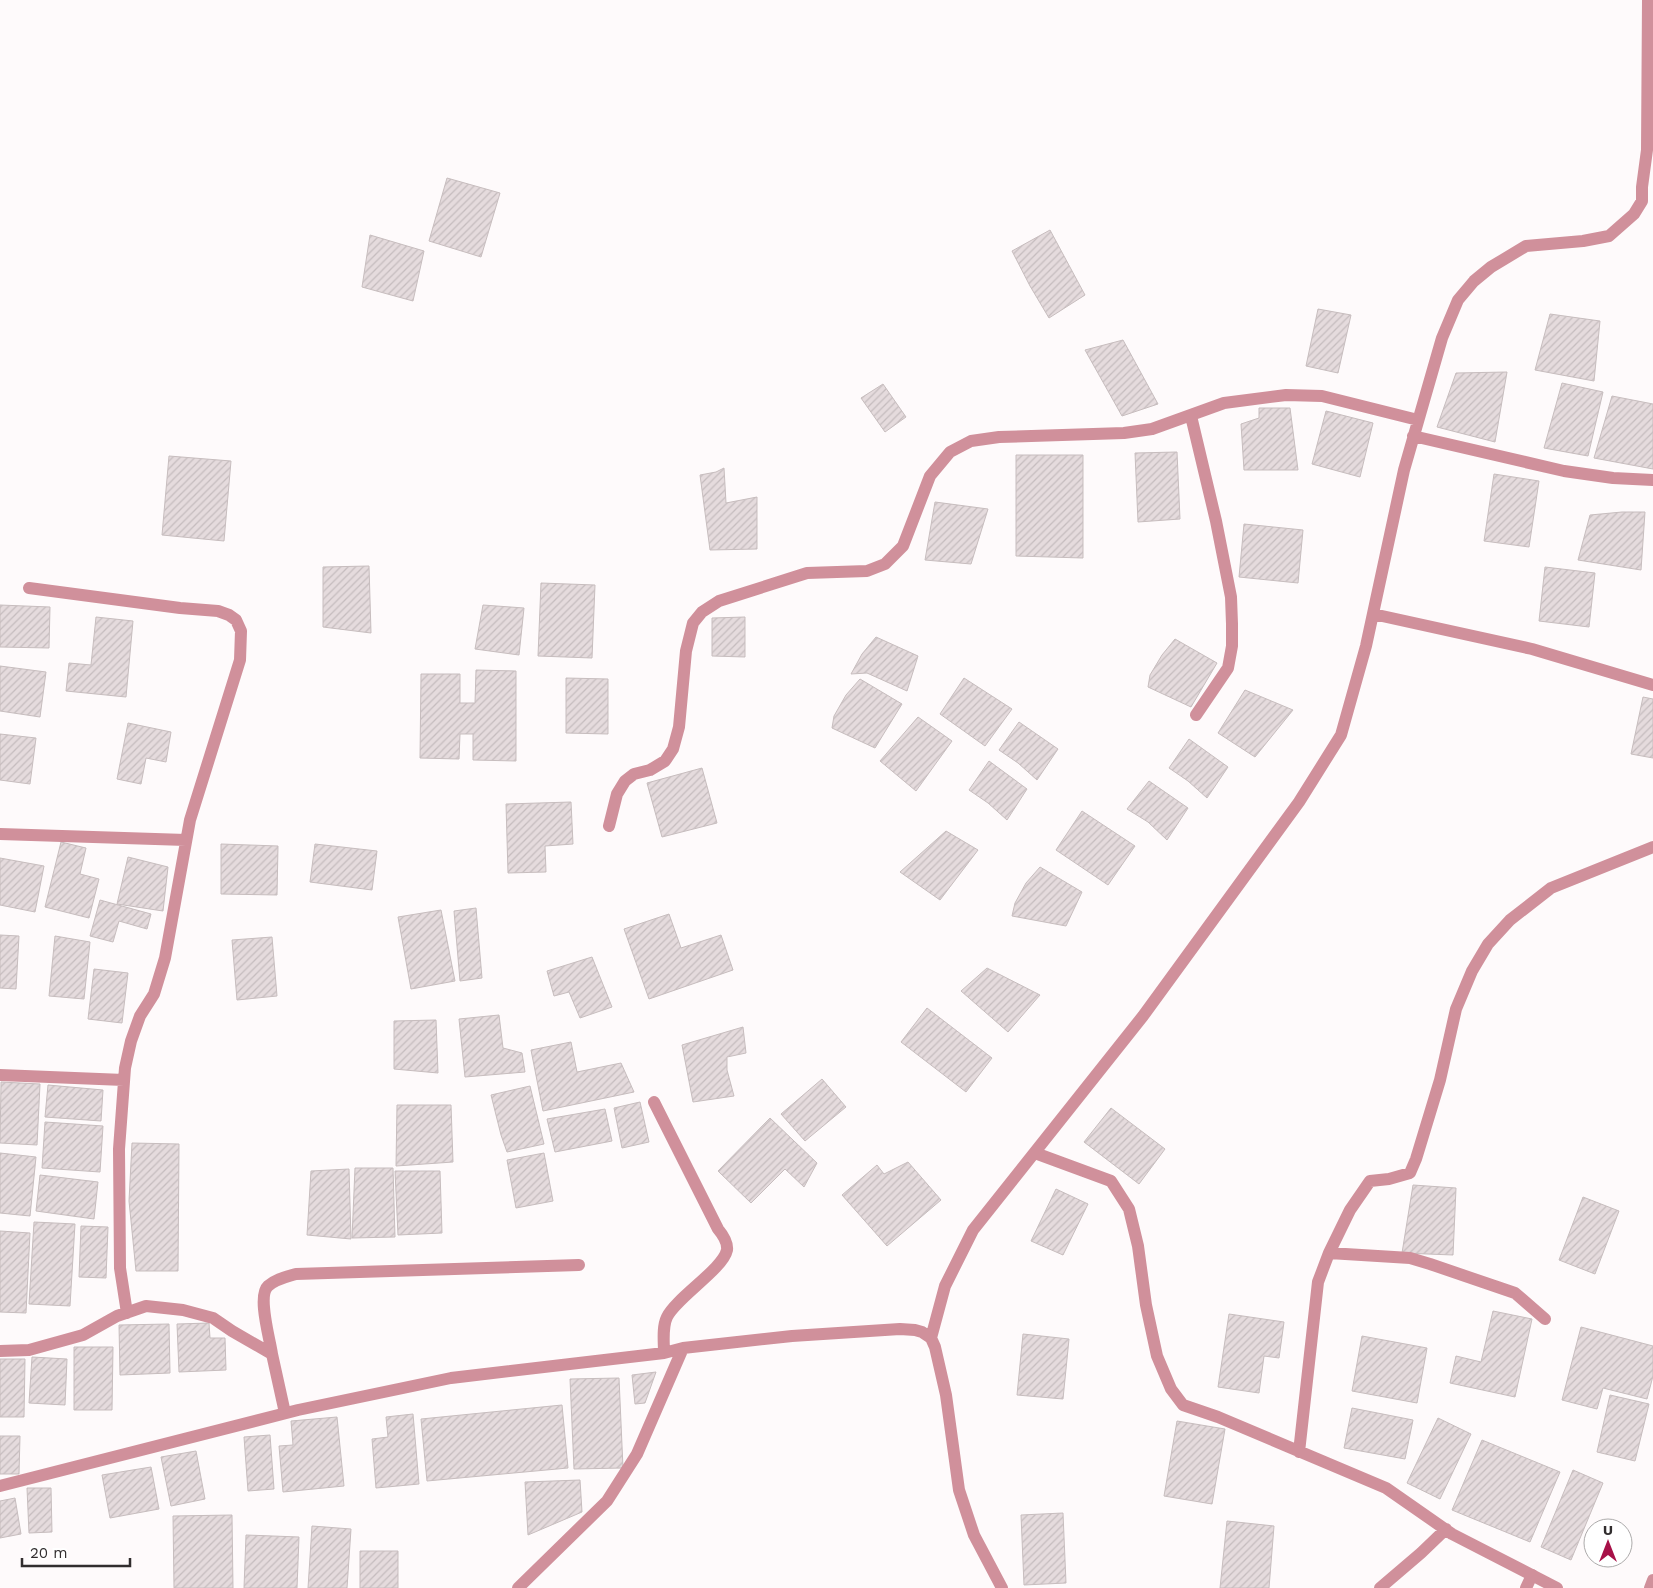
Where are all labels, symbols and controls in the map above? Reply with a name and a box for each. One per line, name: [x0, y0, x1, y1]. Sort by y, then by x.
north arrow: [1583, 1518, 1633, 1568]
text: U: [1603, 1522, 1613, 1538]
scale bar: [22, 1536, 130, 1568]
text: 20 m: [30, 1544, 68, 1562]

